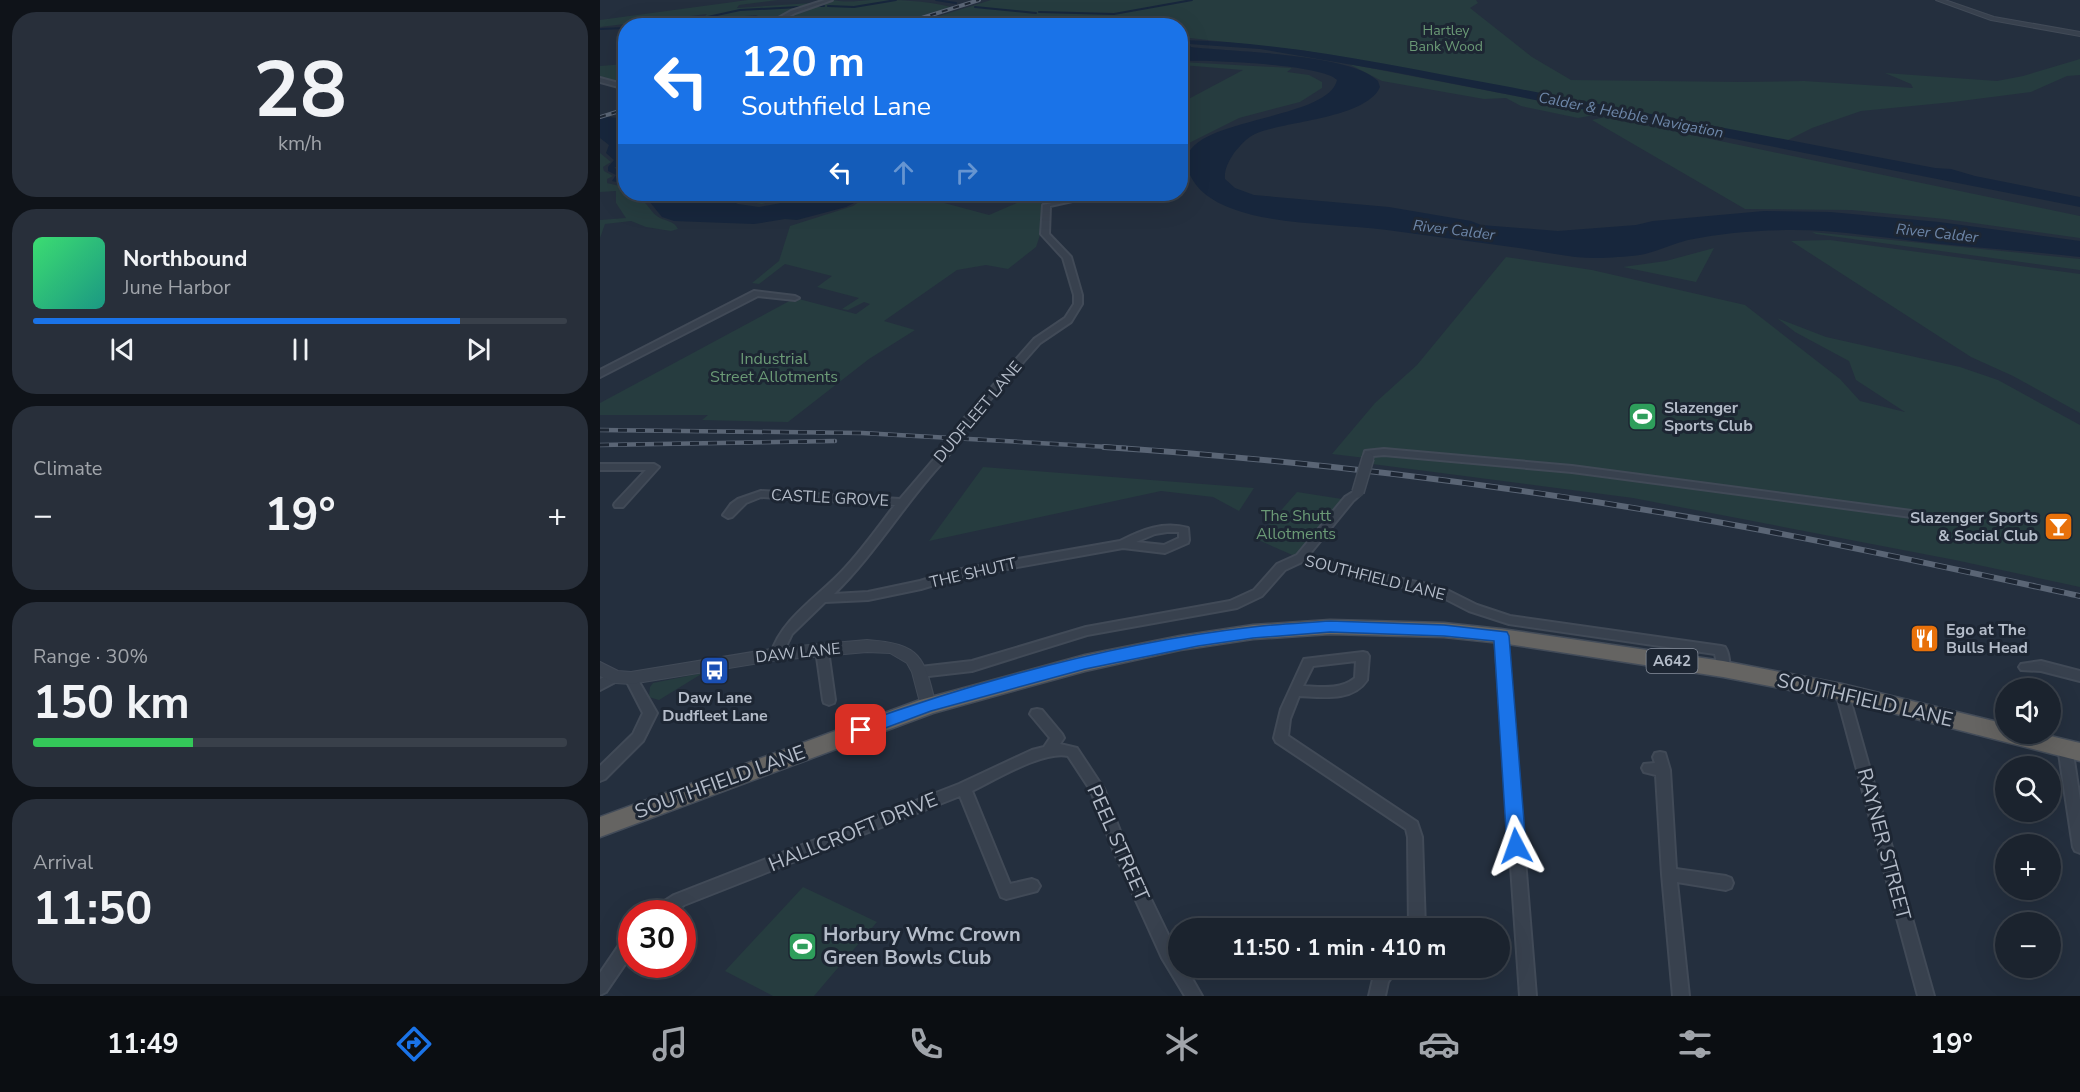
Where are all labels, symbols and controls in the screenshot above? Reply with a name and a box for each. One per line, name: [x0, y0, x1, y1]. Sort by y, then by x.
park label: Hartley Bank Wood: [1409, 21, 1483, 56]
text: 120 m: [741, 34, 865, 91]
text: 28: [253, 37, 347, 144]
icon: left: [642, 42, 720, 120]
water label: Calder & Hebble Navigation: [1537, 87, 1725, 143]
text: Southfield Lane: [741, 88, 931, 125]
text: km/h: [278, 130, 322, 157]
icon: left: [824, 156, 857, 189]
icon: ahead: [887, 156, 920, 189]
icon: right: [950, 156, 983, 189]
water label: River Calder: [1412, 215, 1497, 245]
water label: River Calder: [1895, 219, 1980, 247]
text: Northbound: [123, 244, 247, 274]
text: June Harbor: [123, 274, 231, 301]
icon: previous: [106, 333, 139, 366]
icon: pause: [284, 333, 317, 366]
icon: next: [462, 333, 495, 366]
park label: Industrial Street Allotments: [710, 348, 838, 388]
street label: DUDFLEET LANE: [929, 357, 1027, 467]
place label: Slazenger Sports Club: [1664, 397, 1753, 437]
sports icon: Slazenger Sports Club: [1627, 401, 1659, 433]
text: Climate: [33, 455, 102, 482]
street label: CASTLE GROVE: [770, 484, 890, 512]
text: 19°: [264, 485, 336, 546]
text: −: [33, 493, 53, 538]
text: +: [547, 493, 567, 538]
park label: The Shutt Allotments: [1256, 505, 1336, 545]
place label: Slazenger Sports & Social Club: [1910, 507, 2038, 547]
bar icon: Slazenger Sports & Social Club: [2043, 511, 2075, 543]
street label: SOUTHFIELD LANE: [1303, 550, 1447, 606]
street label: THE SHUTT: [927, 552, 1019, 594]
place label: Ego at The Bulls Head: [1946, 619, 2028, 659]
restaurant icon: Ego at The Bulls Head: [1909, 623, 1941, 655]
street label: DAW LANE: [754, 638, 842, 668]
text: Range · 30%: [33, 643, 148, 670]
road number: A642: [1646, 649, 1698, 673]
bus stop icon: Daw Lane Dudfleet Lane: [699, 654, 731, 686]
street label: SOUTHFIELD LANE: [1774, 667, 1956, 733]
text: 150 km: [33, 673, 190, 734]
map controls: [1995, 678, 2061, 978]
button: sound: [1995, 678, 2061, 744]
place label: Daw Lane Dudfleet Lane: [662, 687, 768, 727]
pin: [835, 704, 886, 755]
icon: arrive: [844, 713, 877, 746]
street label: SOUTHFIELD LANE: [631, 739, 809, 825]
button: search: [1995, 756, 2061, 822]
street label: RAYNER STREET: [1851, 765, 1917, 923]
street label: PEEL STREET: [1080, 781, 1156, 905]
street label: HALLCROFT DRIVE: [765, 786, 941, 878]
position arrow: [1484, 814, 1548, 878]
button: +: [1995, 834, 2061, 900]
text: Arrival: [33, 849, 93, 876]
text: 11:50: [33, 879, 152, 940]
speed limit sign: 30: [618, 900, 696, 978]
button: −: [1995, 912, 2061, 978]
place label: Horbury Wmc Crown Green Bowls Club: [823, 921, 1021, 971]
sports icon: Horbury Wmc Crown Green Bowls Club: [786, 930, 818, 962]
text: 11:50 · 1 min · 410 m: [1232, 933, 1446, 963]
icon: directions: [393, 1023, 435, 1065]
icon: music: [649, 1023, 691, 1065]
icon: phone: [905, 1023, 947, 1065]
icon: climate: [1161, 1023, 1203, 1065]
icon: car: [1418, 1023, 1460, 1065]
icon: filters: [1674, 1023, 1716, 1065]
text: 11:49: [107, 1026, 179, 1063]
text: 19°: [1930, 1026, 1973, 1063]

